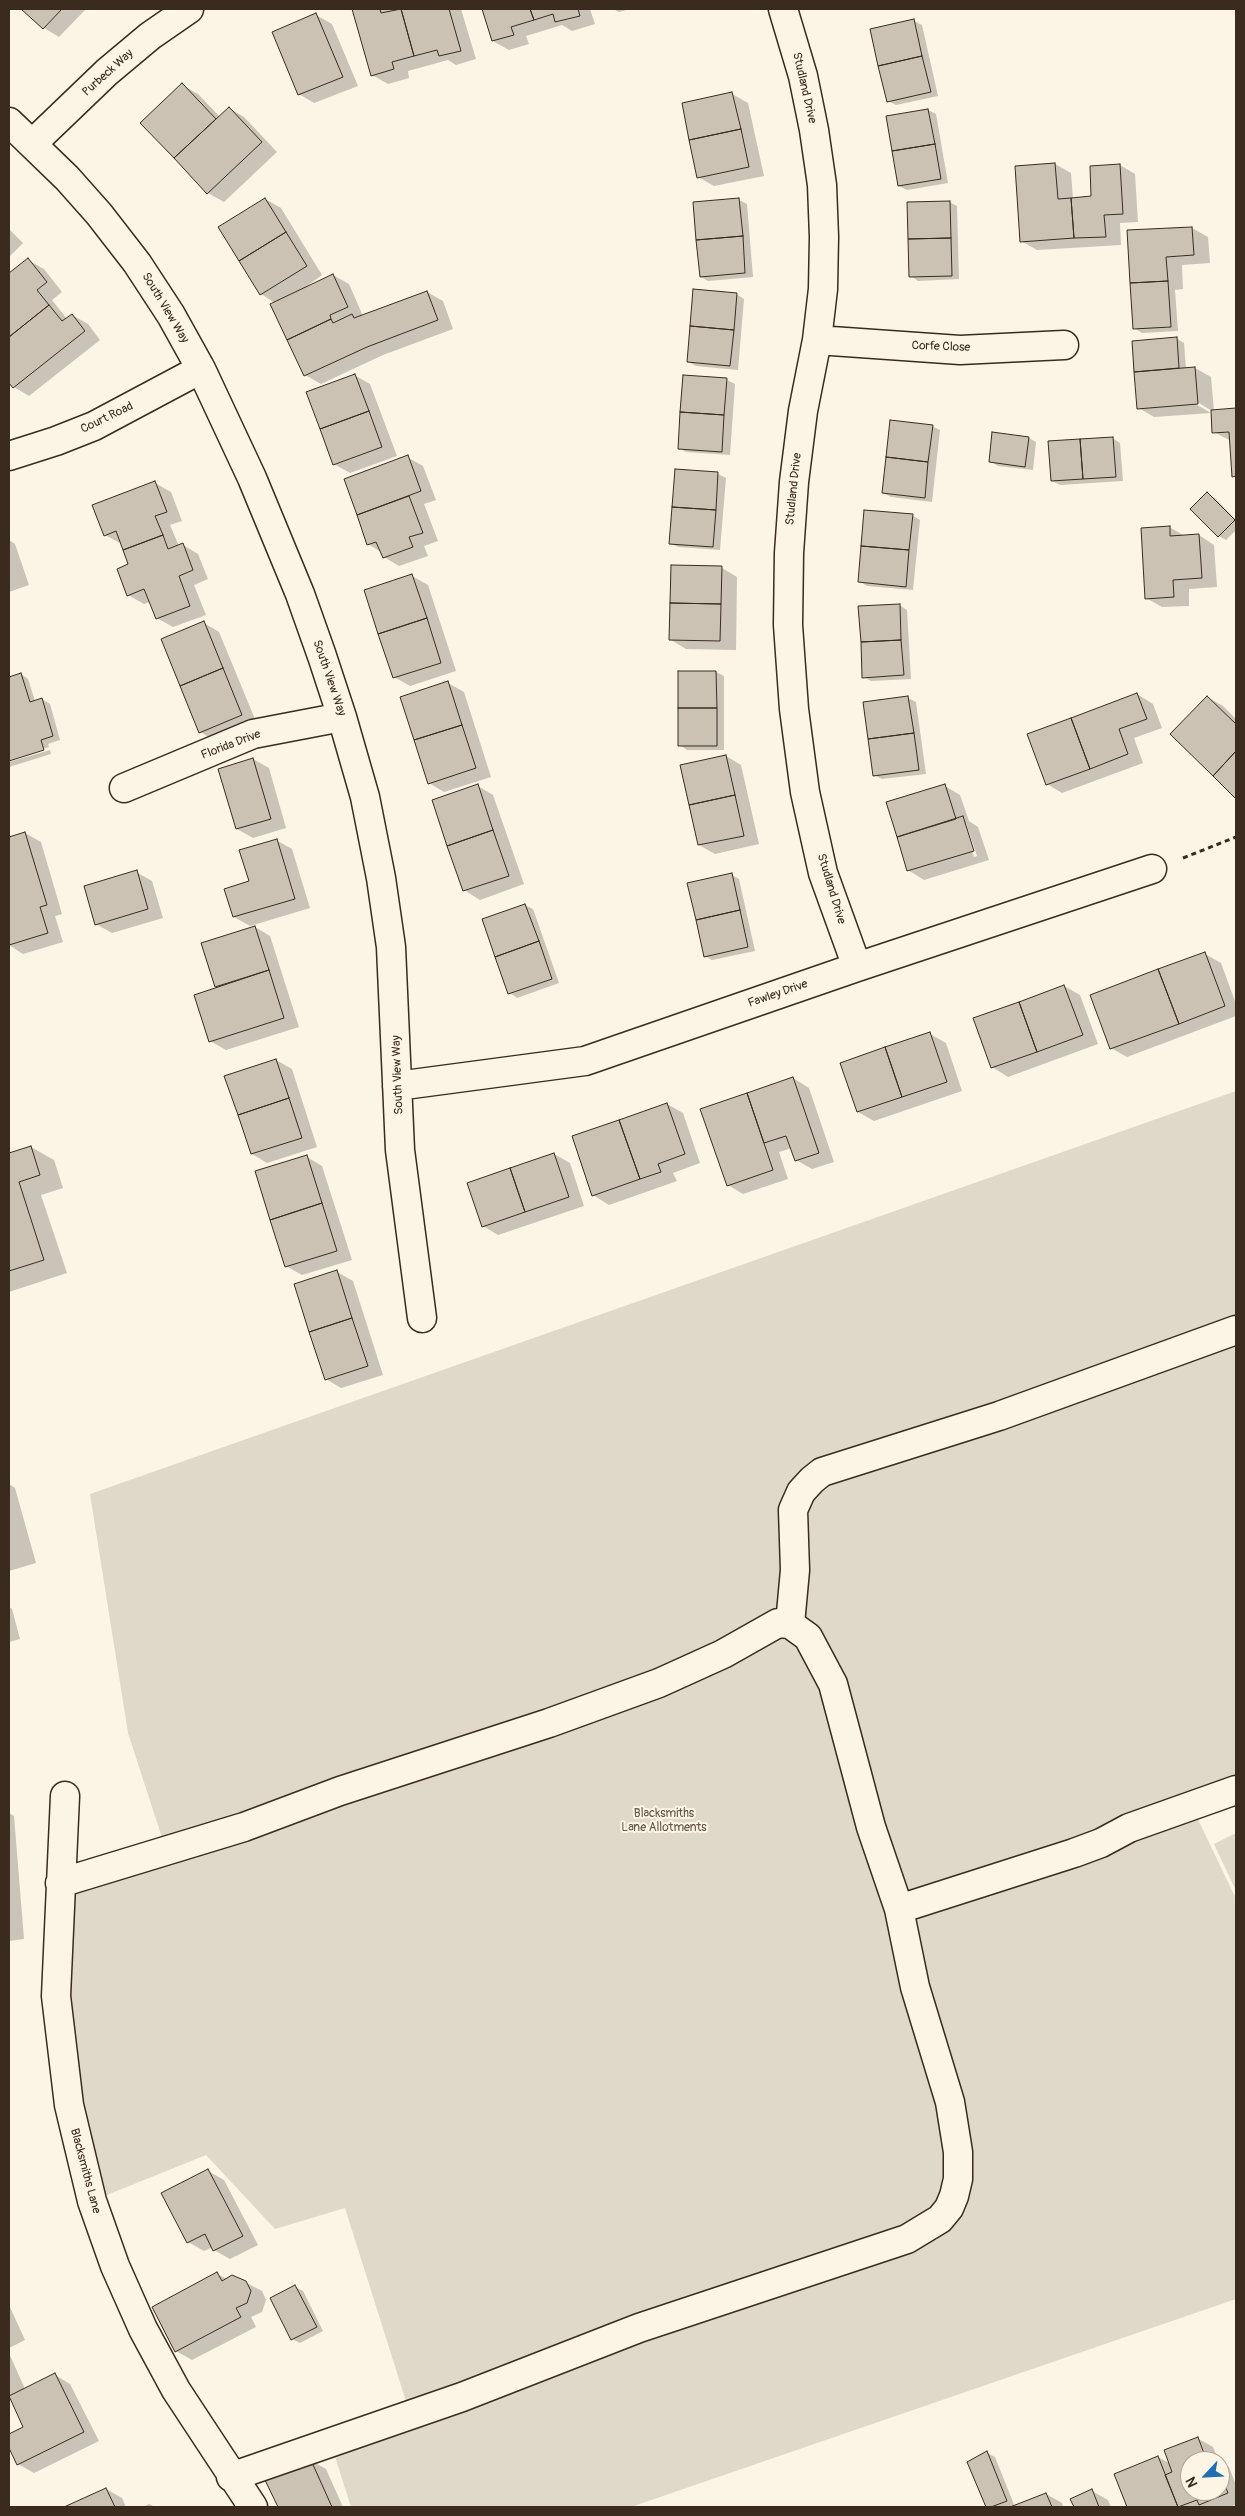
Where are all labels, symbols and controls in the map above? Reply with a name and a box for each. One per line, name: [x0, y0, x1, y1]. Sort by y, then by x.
street label: Purbeck Way: [80, 46, 136, 100]
street label: Studland Drive: [789, 51, 819, 125]
street label: South View Way: [138, 270, 192, 346]
street label: Corfe Close: [911, 339, 971, 355]
street label: Court Road: [78, 399, 136, 437]
street label: Studland Drive: [783, 452, 805, 526]
street label: South View Way: [309, 638, 349, 718]
street label: Florida Drive: [199, 727, 263, 763]
street label: Studland Drive: [813, 852, 849, 926]
street label: Fawley Drive: [746, 977, 810, 1011]
street label: South View Way: [389, 1035, 407, 1115]
park label: Blacksmiths Lane Allotments: [621, 1807, 707, 1835]
street label: Blacksmiths Lane: [67, 2127, 103, 2215]
north arrow: [1180, 2451, 1230, 2501]
text: N: [1182, 2474, 1202, 2490]

